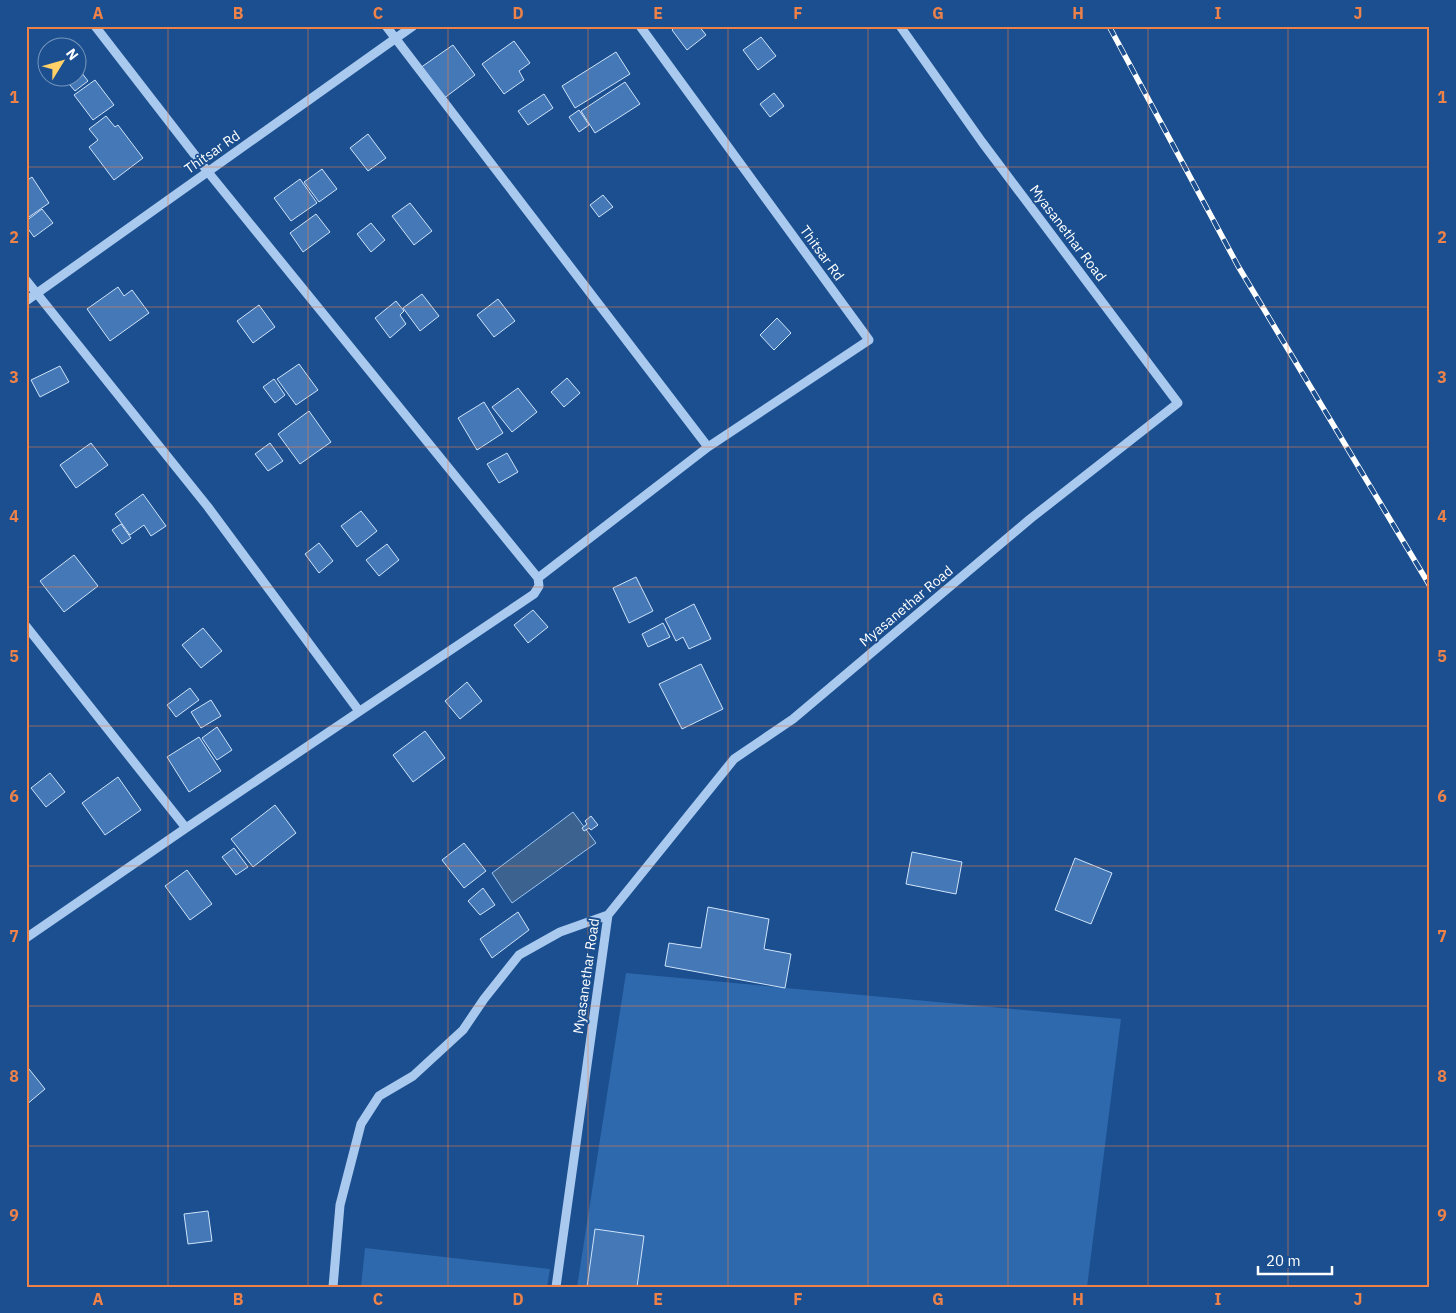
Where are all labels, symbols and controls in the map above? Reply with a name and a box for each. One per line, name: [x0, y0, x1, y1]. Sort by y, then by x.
text: A: [93, 3, 104, 23]
text: B: [233, 3, 244, 23]
text: C: [373, 3, 383, 23]
text: D: [512, 3, 524, 23]
text: E: [653, 3, 663, 23]
text: F: [793, 3, 803, 23]
text: G: [932, 3, 944, 23]
text: H: [1072, 3, 1084, 23]
text: I: [1215, 3, 1222, 23]
text: J: [1354, 3, 1362, 23]
north arrow: [38, 38, 88, 88]
text: N: [62, 45, 83, 64]
text: 1: [9, 87, 19, 107]
text: 1: [1437, 87, 1447, 107]
street label: Thitsar Rd: [181, 126, 243, 178]
street label: Myasanethar Road: [1026, 181, 1110, 285]
street label: Thitsar Rd: [796, 222, 848, 284]
text: 2: [9, 227, 19, 247]
text: 2: [1437, 227, 1447, 247]
text: 3: [9, 367, 19, 387]
text: 3: [1437, 367, 1447, 387]
text: 4: [9, 506, 19, 526]
text: 4: [1437, 506, 1447, 526]
street label: Myasanethar Road: [856, 562, 956, 650]
text: 5: [9, 646, 19, 666]
text: 5: [1437, 646, 1447, 666]
text: 6: [9, 786, 19, 806]
text: 6: [1437, 786, 1447, 806]
street label: Myasanethar Road: [569, 917, 603, 1035]
text: 7: [9, 926, 19, 946]
text: 7: [1437, 926, 1447, 946]
text: 8: [9, 1066, 19, 1086]
text: 8: [1437, 1066, 1447, 1086]
text: 9: [9, 1205, 19, 1225]
text: 9: [1437, 1205, 1447, 1225]
scale bar: [1258, 1243, 1332, 1275]
text: 20 m: [1266, 1251, 1301, 1270]
text: A: [93, 1289, 104, 1309]
text: B: [233, 1289, 244, 1309]
text: C: [373, 1289, 383, 1309]
text: D: [512, 1289, 524, 1309]
text: E: [653, 1289, 663, 1309]
text: F: [793, 1289, 803, 1309]
text: G: [932, 1289, 944, 1309]
text: H: [1072, 1289, 1084, 1309]
text: I: [1215, 1289, 1222, 1309]
text: J: [1354, 1289, 1362, 1309]

